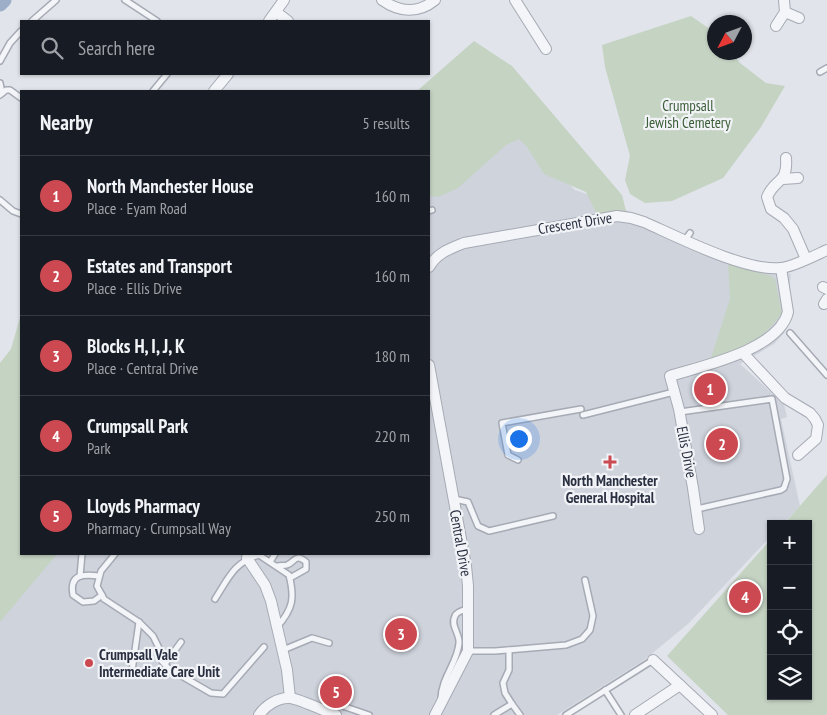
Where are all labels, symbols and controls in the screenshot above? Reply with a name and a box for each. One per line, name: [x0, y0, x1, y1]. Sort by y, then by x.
north arrow: [707, 15, 752, 60]
search box: [20, 20, 430, 75]
icon: search: [38, 34, 66, 62]
text: Search here: [78, 36, 155, 60]
park label: Crumpsall Jewish Cemetery: [644, 96, 731, 132]
text: Nearby: [40, 109, 93, 136]
text: 5 results: [363, 113, 410, 133]
text: North Manchester House: [87, 174, 254, 198]
text: 1: [52, 186, 60, 206]
text: 160 m: [375, 186, 410, 206]
text: Place · Eyam Road: [87, 198, 187, 218]
street label: Crescent Drive: [537, 208, 613, 238]
text: Estates and Transport: [87, 254, 232, 278]
text: 2: [52, 266, 60, 286]
text: 160 m: [375, 266, 410, 286]
text: Place · Ellis Drive: [87, 278, 182, 298]
text: Blocks H, I, J, K: [87, 334, 185, 358]
text: 3: [52, 346, 60, 366]
text: 180 m: [375, 346, 410, 366]
text: Place · Central Drive: [87, 358, 198, 378]
pin: 1: [694, 370, 726, 408]
text: Crumpsall Park: [87, 414, 188, 438]
street label: Ellis Drive: [673, 425, 701, 479]
pin: 2: [706, 425, 738, 463]
text: 4: [52, 426, 60, 446]
text: 220 m: [375, 426, 410, 446]
your location: [506, 426, 532, 452]
text: Park: [87, 438, 111, 458]
marker: North Manchester General Hospital: [603, 455, 617, 469]
place label: North Manchester General Hospital: [562, 471, 658, 507]
text: Lloyds Pharmacy: [87, 494, 200, 518]
text: 5: [52, 506, 60, 526]
text: 250 m: [375, 506, 410, 526]
street label: Central Drive: [446, 508, 476, 578]
text: Pharmacy · Crumpsall Way: [87, 518, 231, 538]
map controls: [767, 520, 812, 700]
button: +: [767, 520, 812, 565]
button: −: [767, 565, 812, 610]
pin: 4: [729, 578, 761, 616]
button: locate: [767, 610, 812, 655]
pin: 3: [385, 615, 417, 653]
place label: Crumpsall Vale Intermediate Care Unit: [99, 645, 220, 681]
button: layers: [767, 655, 812, 700]
marker: Crumpsall Vale Intermediate Care Unit: [83, 657, 95, 669]
pin: 5: [320, 673, 352, 711]

